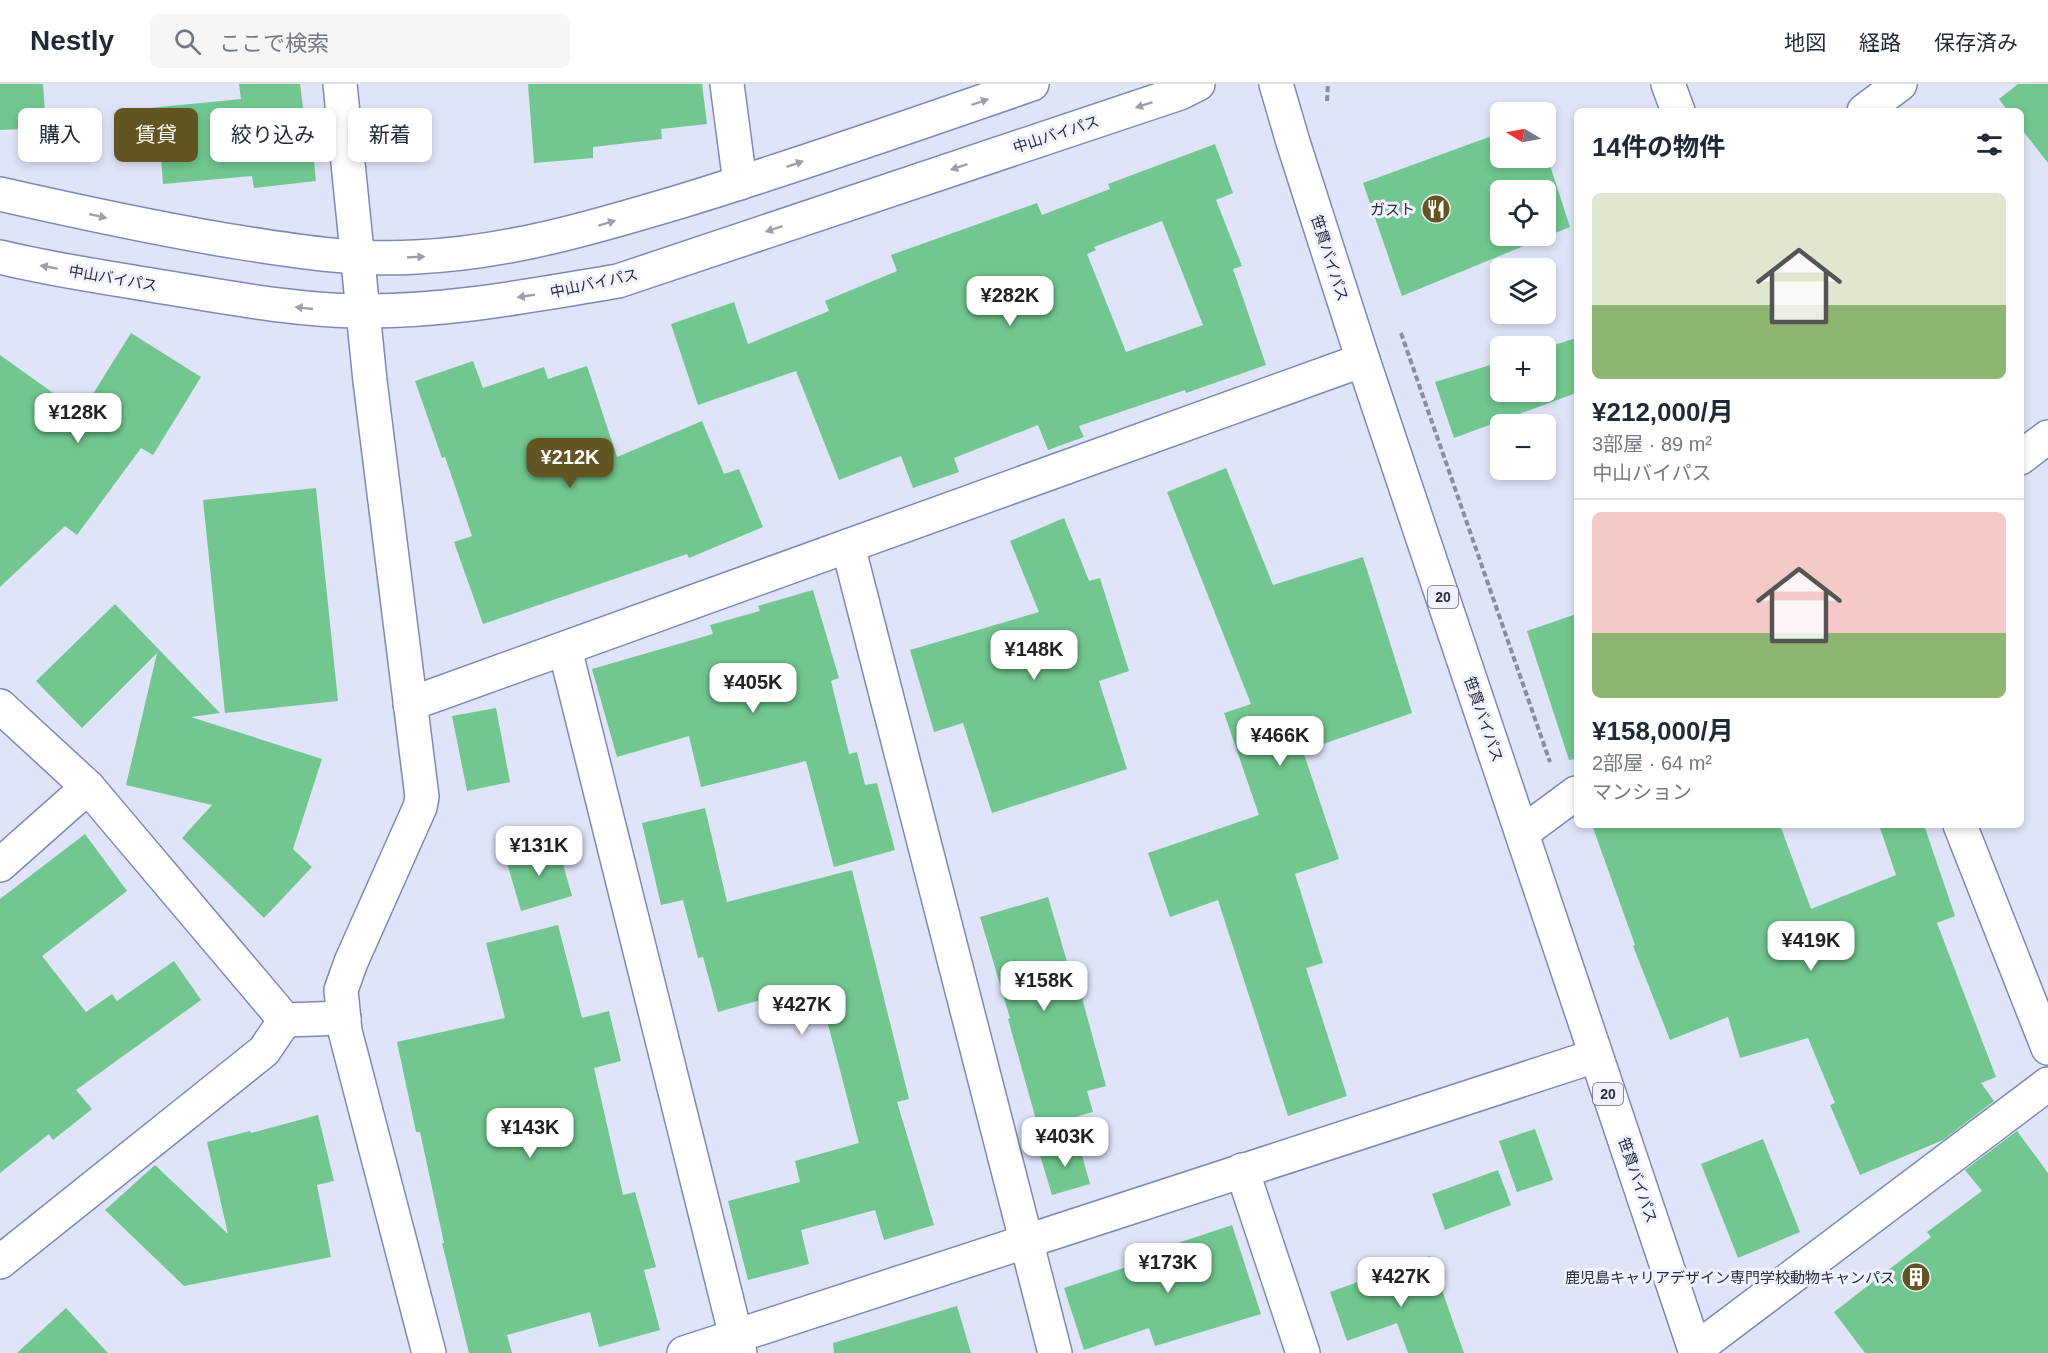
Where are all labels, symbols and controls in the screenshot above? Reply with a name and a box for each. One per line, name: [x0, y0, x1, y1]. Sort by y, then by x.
search box: [150, 14, 570, 68]
text: Nestly: [30, 25, 114, 56]
icon: search: [171, 25, 204, 58]
text: ここで検索: [219, 31, 329, 56]
text: 地図: [1784, 31, 1826, 54]
text: 経路: [1859, 31, 1901, 54]
text: 保存済み: [1934, 31, 2018, 54]
one-way arrow: [971, 96, 989, 106]
one-way arrow: [1135, 101, 1153, 110]
north arrow: [1490, 102, 1556, 168]
map controls: [1490, 102, 1556, 480]
chip: 購入: [18, 108, 102, 162]
chip: 賃貸: [114, 108, 198, 162]
chip: 絞り込み: [210, 108, 336, 162]
chip: 新着: [348, 108, 432, 162]
street label: 中山バイパス: [1011, 112, 1101, 156]
icon: filters: [1973, 128, 2006, 161]
text: 14件の物件: [1592, 132, 1725, 162]
one-way arrow: [786, 159, 804, 169]
one-way arrow: [950, 162, 968, 172]
button: locate: [1490, 180, 1556, 246]
restaurant icon: ガスト: [1420, 193, 1452, 225]
place label: ガスト: [1370, 201, 1415, 218]
one-way arrow: [89, 212, 107, 222]
street label: 笹貫バイパス: [1308, 213, 1352, 303]
one-way arrow: [598, 218, 616, 227]
one-way arrow: [765, 224, 783, 234]
icon: home: [1745, 232, 1853, 340]
one-way arrow: [406, 252, 425, 261]
button: layers: [1490, 258, 1556, 324]
street label: 中山バイパス: [67, 262, 159, 294]
one-way arrow: [39, 263, 58, 272]
street label: 中山バイパス: [548, 265, 640, 301]
pin: ¥282K: [968, 276, 1052, 327]
text: ¥282K: [981, 284, 1039, 306]
one-way arrow: [516, 292, 535, 301]
one-way arrow: [294, 303, 313, 313]
button: +: [1490, 336, 1556, 402]
pin: ¥128K: [36, 393, 120, 444]
text: ¥212,000/月: [1592, 397, 1734, 427]
text: ¥128K: [49, 401, 107, 423]
button: −: [1490, 414, 1556, 480]
text: 3部屋 · 89 m²: [1592, 433, 1712, 455]
pin: ¥212K: [528, 438, 612, 489]
text: ¥212K: [541, 446, 599, 468]
text: 中山バイパス: [1592, 462, 1712, 484]
icon: home: [1745, 551, 1853, 659]
road number: 20: [1428, 586, 1458, 608]
pin: ¥148K: [992, 630, 1076, 681]
text: ¥148K: [1005, 638, 1063, 660]
pin: ¥405K: [711, 663, 795, 714]
text: ¥405K: [724, 671, 782, 693]
street label: 笹貫バイパス: [1461, 674, 1507, 764]
pin: ¥466K: [1238, 716, 1322, 767]
text: ¥158,000/月: [1592, 716, 1734, 746]
text: ¥466K: [1251, 724, 1309, 746]
text: 2部屋 · 64 m²: [1592, 752, 1712, 774]
text: マンション: [1592, 781, 1692, 803]
pin: ¥131K: [497, 826, 581, 877]
text: ¥131K: [510, 834, 568, 856]
pin: ¥419K: [1769, 921, 1853, 972]
text: ¥419K: [1782, 929, 1840, 951]
pin: ¥158K: [1002, 961, 1086, 1012]
text: ¥158K: [1015, 969, 1073, 991]
pin: ¥427K: [760, 985, 844, 1036]
text: ¥427K: [773, 993, 831, 1015]
road number: 20: [1593, 1083, 1623, 1105]
pin: ¥143K: [488, 1108, 572, 1159]
text: ¥143K: [501, 1116, 559, 1138]
pin: ¥403K: [1023, 1117, 1107, 1168]
text: ¥403K: [1036, 1125, 1094, 1147]
street label: 笹貫バイパス: [1615, 1135, 1661, 1225]
pin: ¥173K: [1126, 1243, 1210, 1294]
text: ¥173K: [1139, 1251, 1197, 1273]
pin: ¥427K: [1359, 1257, 1443, 1308]
building icon: 鹿児島キャリアデザイン専門学校動物キャンパス: [1900, 1261, 1932, 1293]
text: ¥427K: [1372, 1265, 1430, 1287]
place label: 鹿児島キャリアデザイン専門学校動物キャンパス: [1565, 1269, 1895, 1286]

